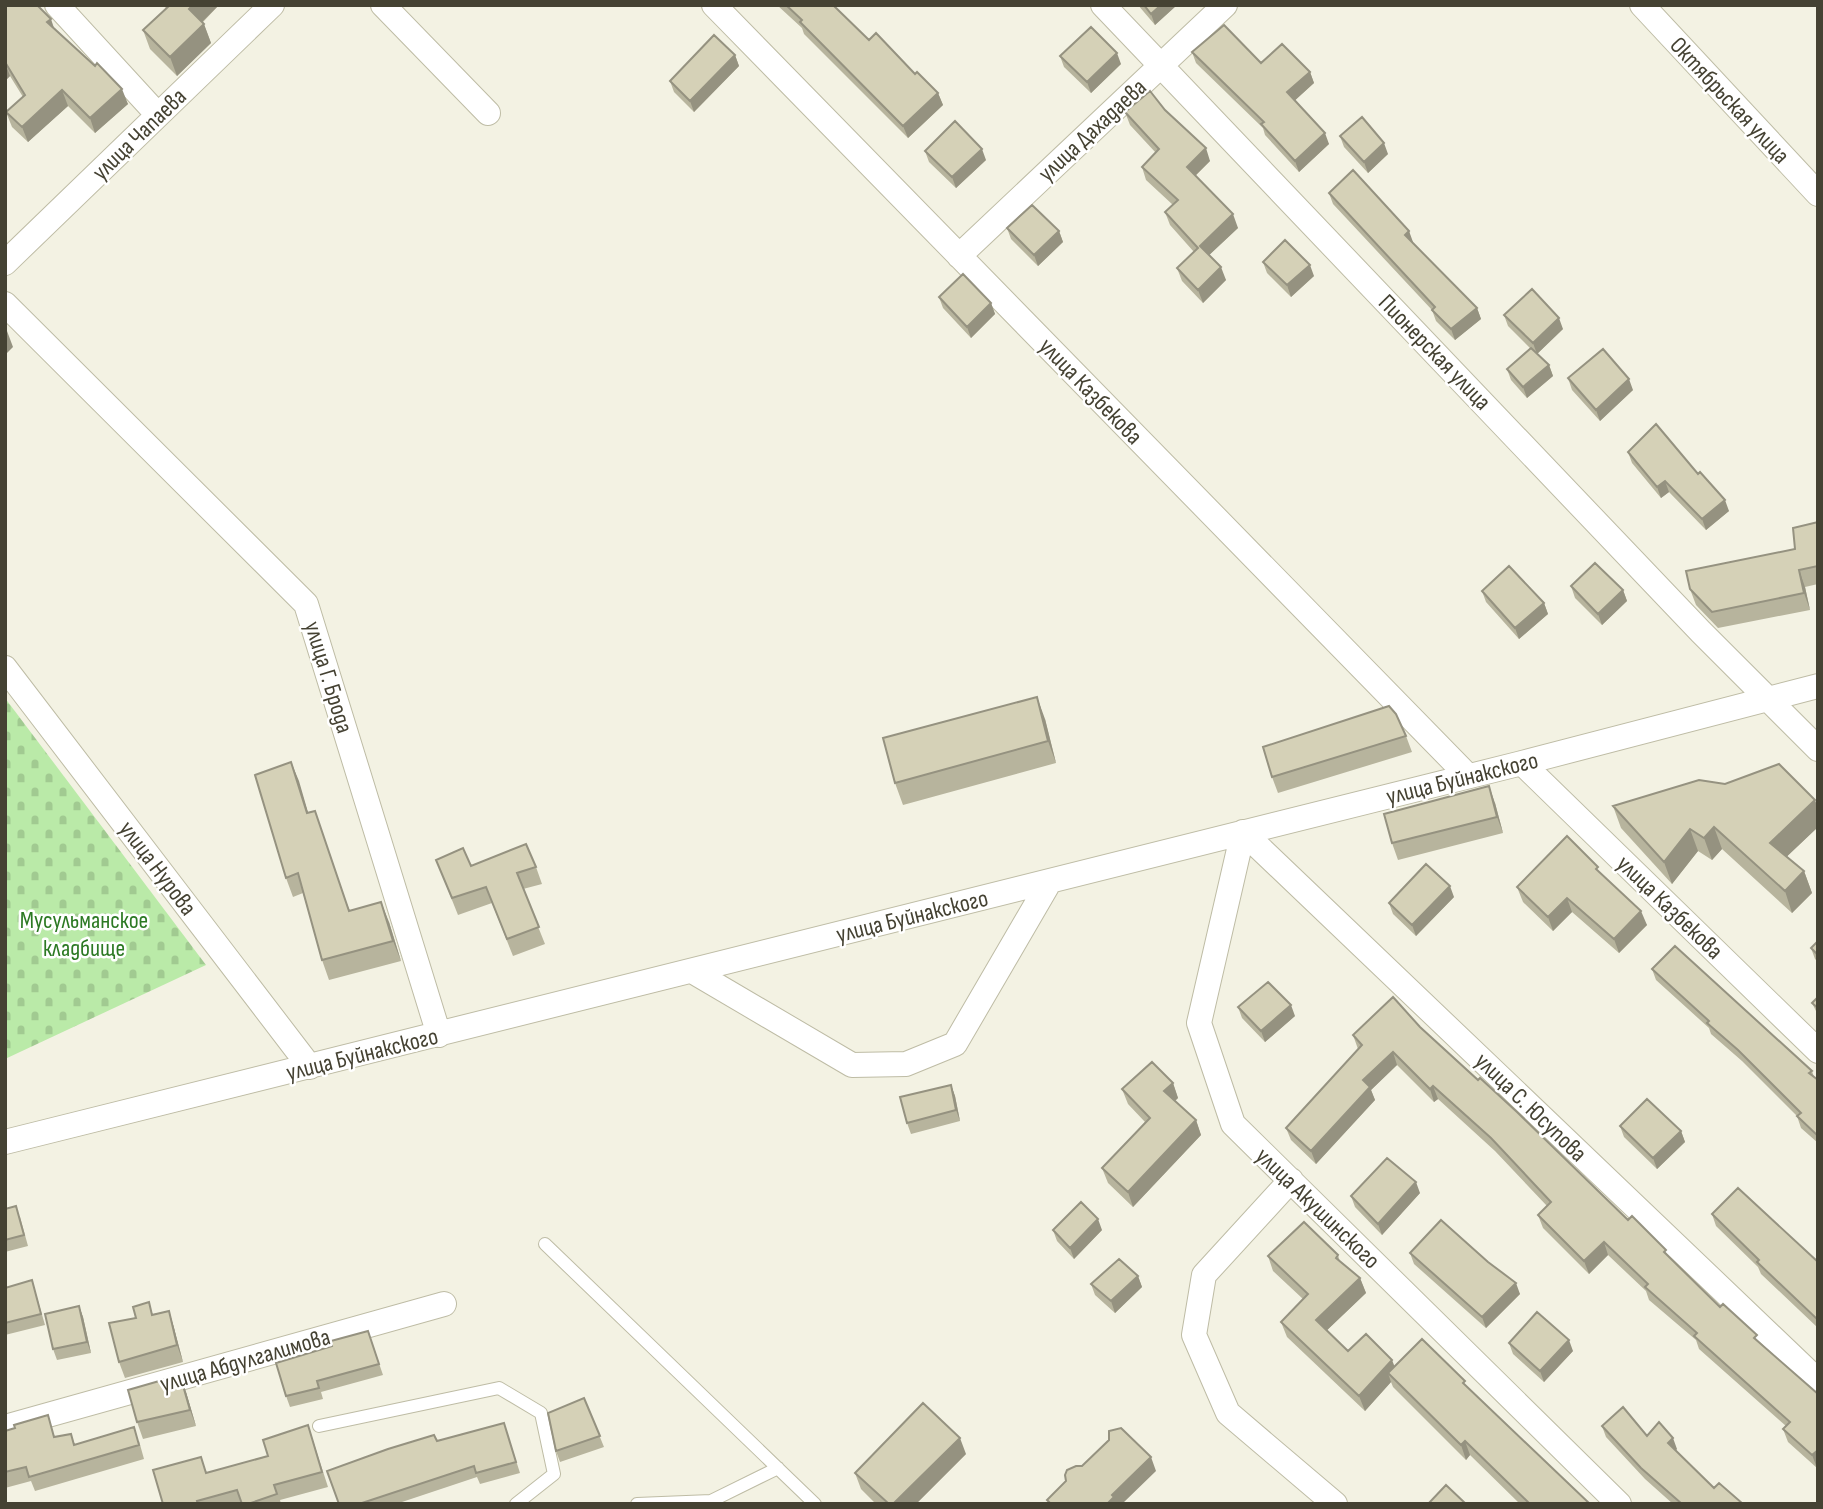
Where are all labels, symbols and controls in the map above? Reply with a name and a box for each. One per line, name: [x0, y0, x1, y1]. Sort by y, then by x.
street label: Октябрьская улица: [1664, 31, 1796, 170]
street label: улица Дахадаева: [1032, 73, 1152, 188]
street label: улица Чапаева: [86, 82, 193, 186]
street label: Пионерская улица: [1372, 288, 1497, 416]
street label: улица Казбекова: [1033, 332, 1149, 451]
street label: улица Г. Брода: [298, 618, 359, 737]
street label: улица Буйнакского: [1383, 746, 1541, 811]
street label: улица Нурова: [113, 815, 203, 921]
street label: улица Казбекова: [1610, 849, 1729, 965]
street label: улица Буйнакского: [833, 884, 991, 949]
park label: Мусульманское кладбище: [20, 906, 148, 963]
street label: улица Буйнакского: [283, 1022, 441, 1087]
street label: улица С. Юсупова: [1469, 1047, 1593, 1168]
street label: улица Акушинского: [1249, 1142, 1386, 1275]
street label: улица Абдулгалимова: [157, 1322, 334, 1399]

